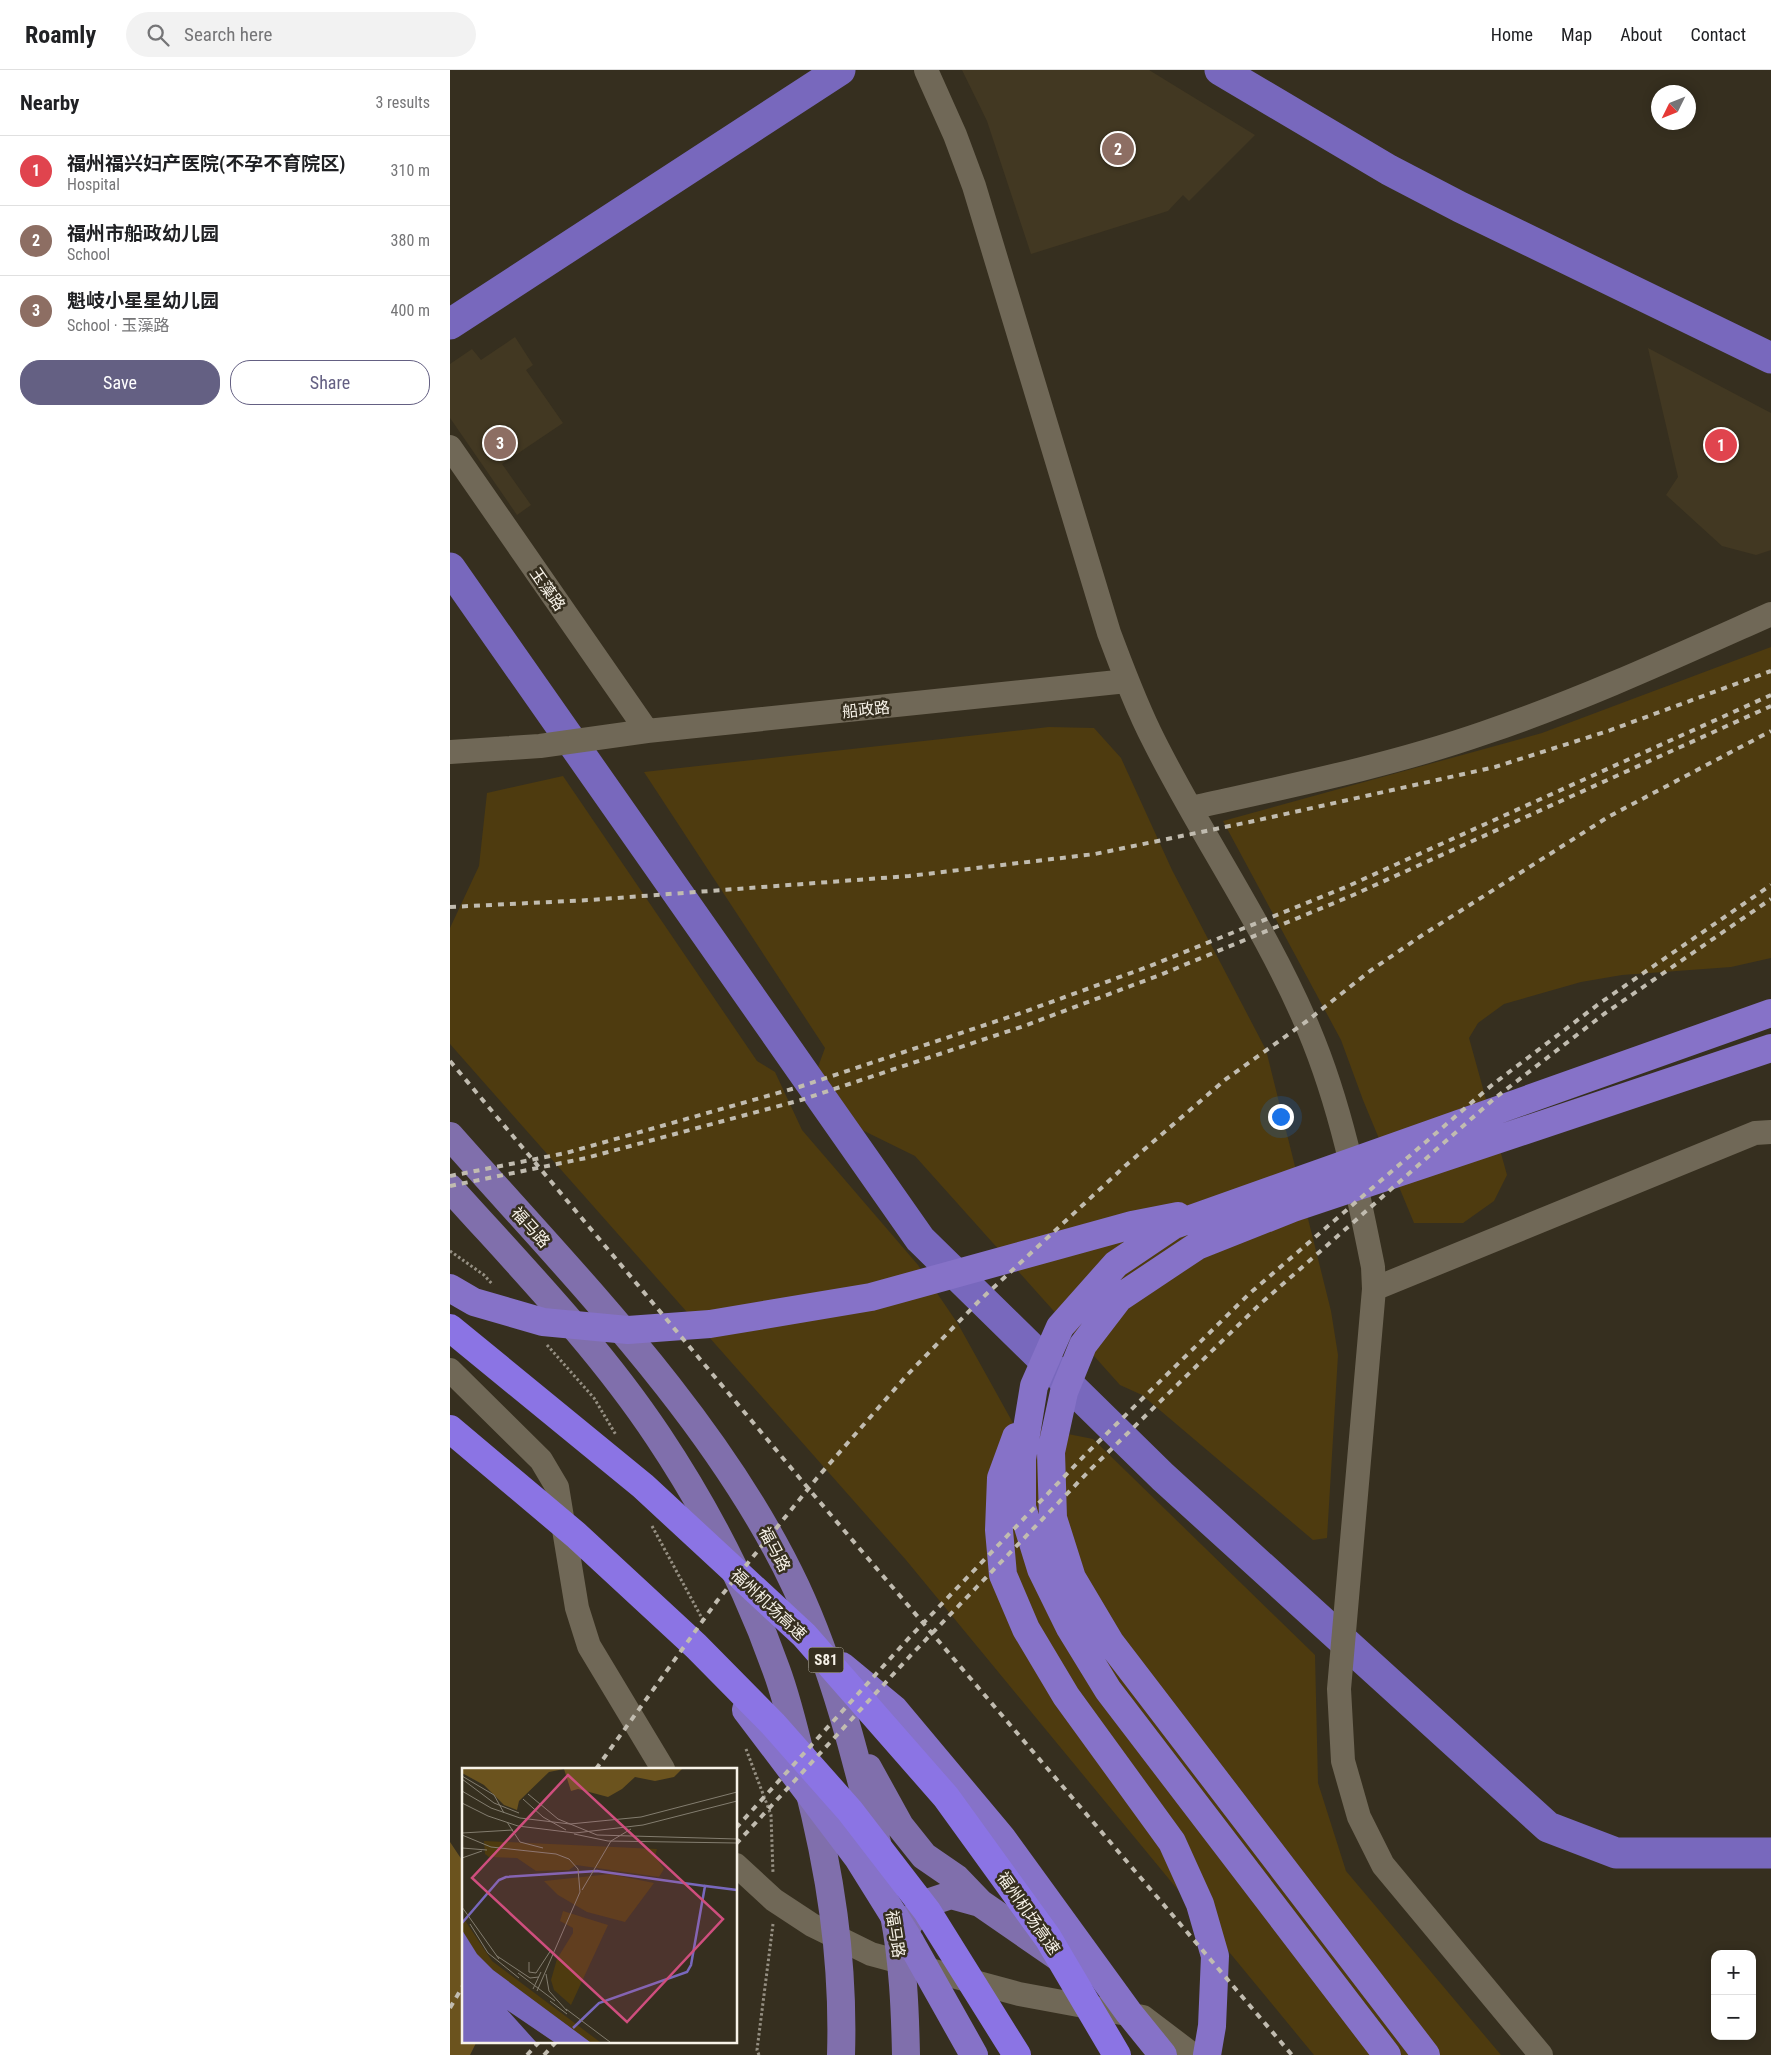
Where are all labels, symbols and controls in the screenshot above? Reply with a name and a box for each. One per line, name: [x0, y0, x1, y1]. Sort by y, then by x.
search box: [126, 12, 476, 57]
text: Roamly: [25, 21, 96, 49]
icon: search: [144, 21, 172, 49]
text: Search here: [184, 23, 272, 46]
text: Home: [1491, 24, 1533, 45]
text: Map: [1561, 24, 1592, 45]
text: About: [1620, 24, 1662, 45]
text: Contact: [1690, 24, 1746, 45]
north arrow: [1651, 85, 1696, 130]
text: Nearby: [20, 91, 79, 115]
text: 3 results: [375, 93, 430, 112]
pin: 2: [1102, 130, 1134, 168]
text: 福州福兴妇产医院(不孕不育院区): [67, 152, 345, 175]
text: 1: [32, 161, 40, 180]
text: 310 m: [391, 161, 430, 180]
text: Hospital: [67, 175, 120, 194]
text: 福州市船政幼儿园: [67, 222, 219, 245]
text: 2: [32, 231, 40, 250]
text: 380 m: [391, 231, 430, 250]
text: School: [67, 245, 110, 264]
text: 魁岐小星星幼儿园: [67, 289, 219, 312]
text: 3: [32, 301, 40, 320]
text: 400 m: [391, 301, 430, 320]
text: School · 玉藻路: [67, 316, 169, 335]
button: Save: [20, 360, 220, 405]
button: Share: [230, 360, 430, 405]
pin: 3: [484, 424, 516, 462]
pin: 1: [1705, 426, 1737, 464]
street label: 玉藻路: [526, 564, 569, 614]
street label: 船政路: [841, 698, 891, 721]
your location: [1268, 1104, 1294, 1130]
street label: 福马路: [508, 1203, 554, 1252]
street label: 福马路: [755, 1524, 794, 1575]
street label: 福州机场高速: [727, 1565, 810, 1644]
road number: S81: [808, 1648, 844, 1672]
inset map: [462, 1768, 738, 2042]
street label: 福州机场高速: [993, 1869, 1064, 1958]
street label: 福马路: [882, 1909, 909, 1959]
map controls: [1711, 1950, 1756, 2040]
button: +: [1711, 1950, 1756, 1995]
button: −: [1711, 1995, 1756, 2040]

